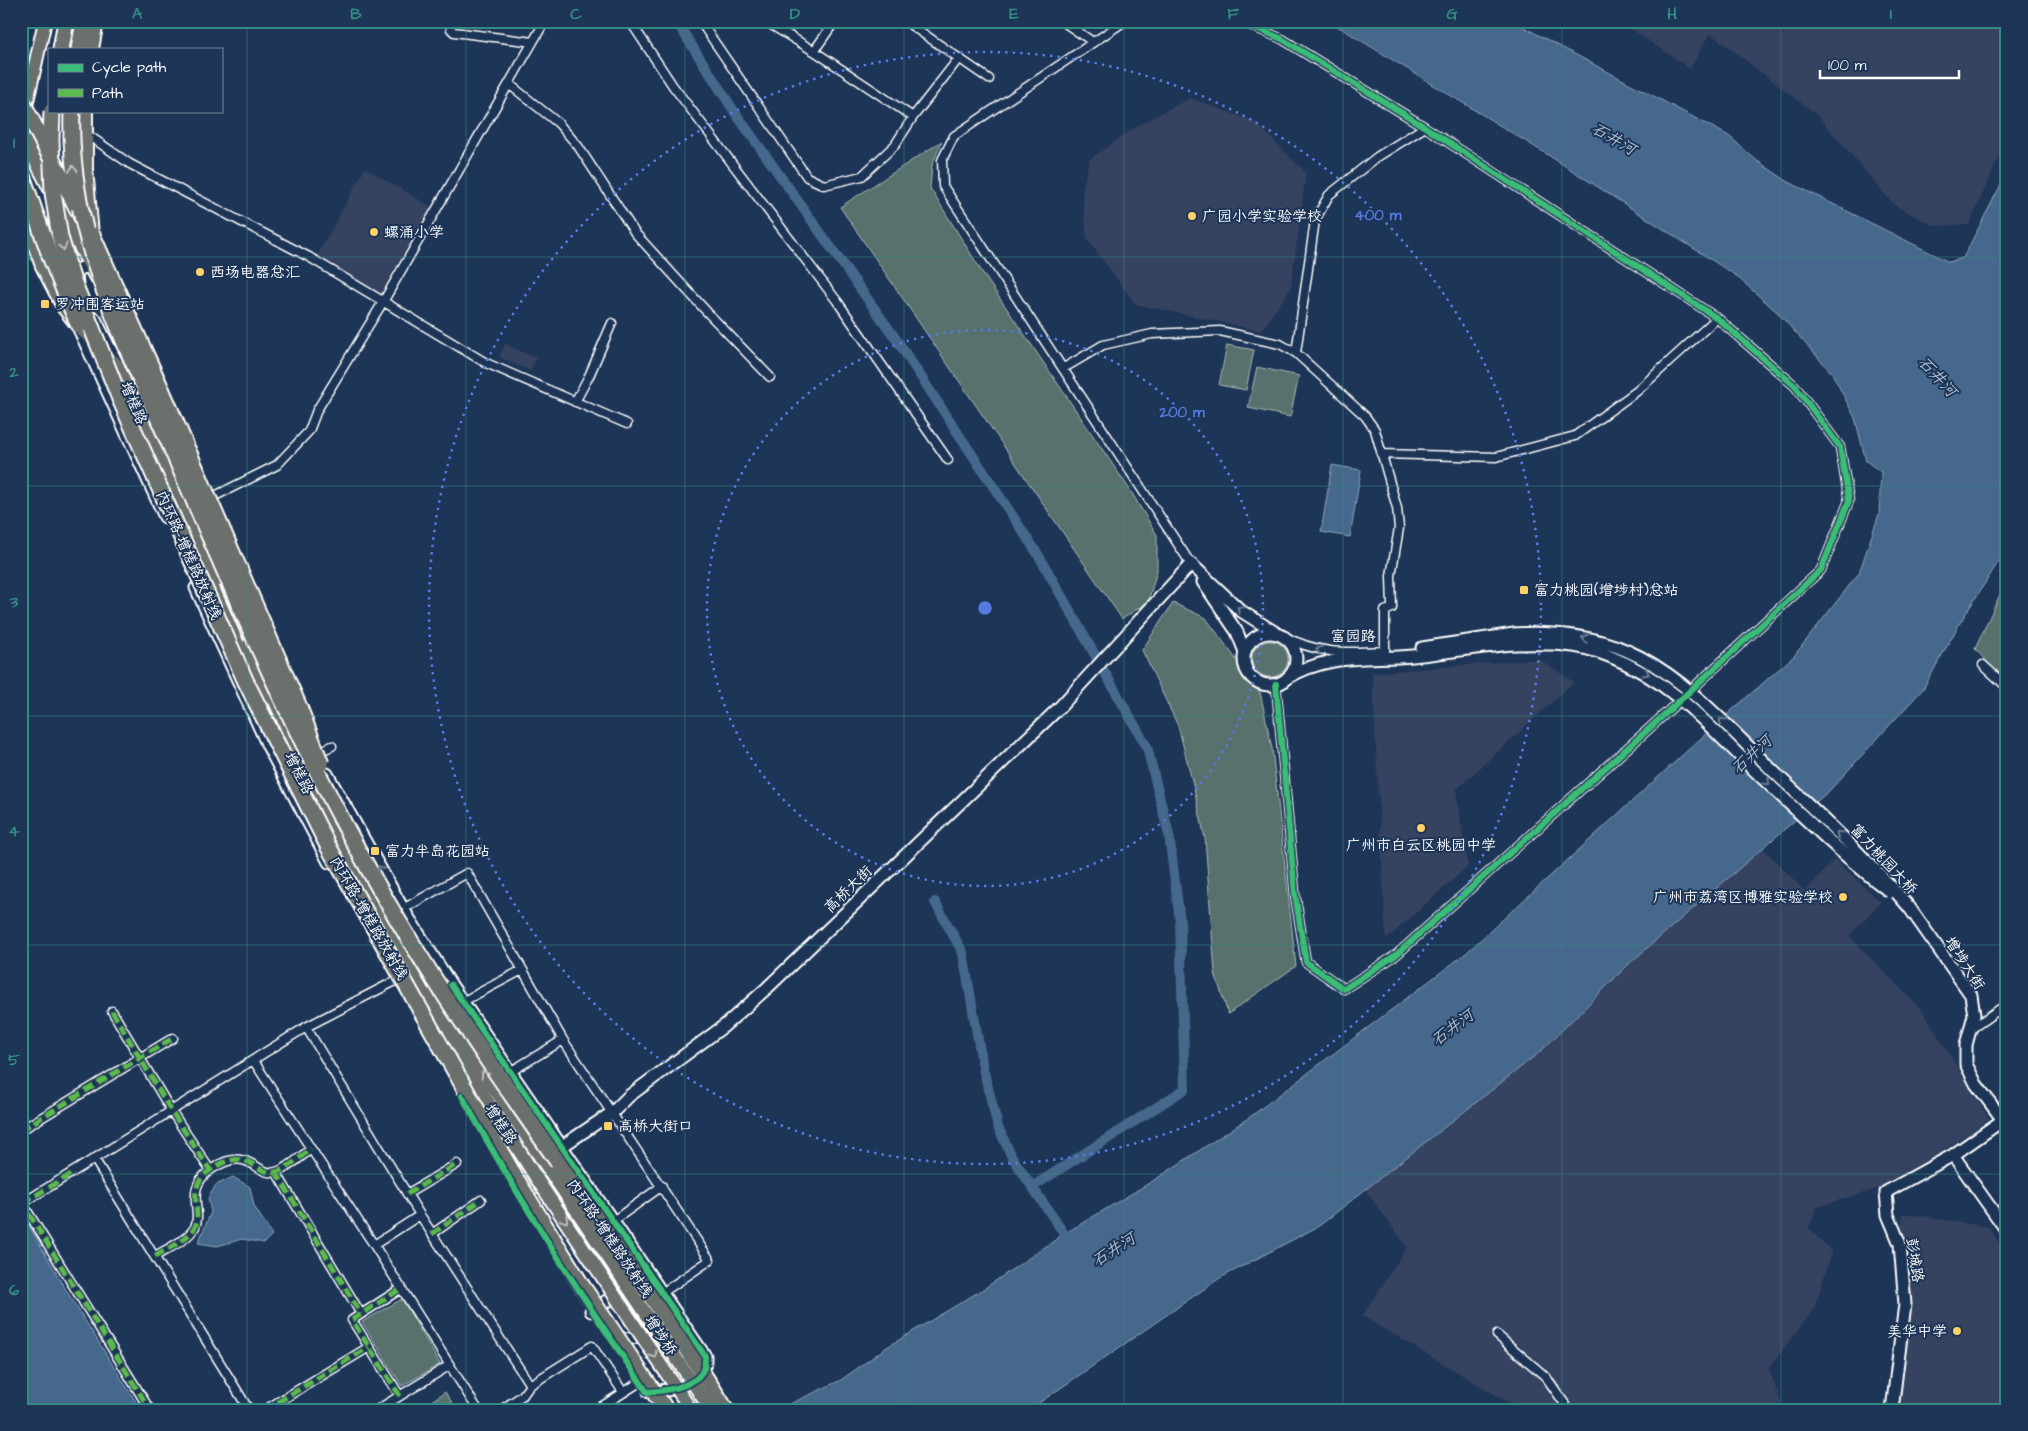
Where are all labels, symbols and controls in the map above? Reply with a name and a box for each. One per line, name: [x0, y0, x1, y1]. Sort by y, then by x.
text: A: [132, 3, 143, 25]
text: B: [350, 3, 362, 25]
text: C: [570, 3, 582, 25]
text: D: [790, 3, 801, 25]
text: E: [1009, 3, 1019, 25]
text: F: [1227, 3, 1239, 25]
text: G: [1446, 3, 1458, 25]
text: H: [1667, 3, 1677, 25]
text: I: [1890, 3, 1892, 25]
legend: [48, 48, 222, 112]
scale bar: [1820, 48, 1959, 80]
text: 100 m: [1828, 55, 1867, 76]
text: Cycle path: [92, 57, 167, 79]
text: Path: [92, 83, 123, 104]
water label: 石井河: [1587, 117, 1642, 162]
text: 1: [13, 132, 16, 154]
one-way arrow: [68, 165, 79, 173]
text: 400 m: [1355, 205, 1402, 226]
place label: 广园小学实验学校: [1202, 206, 1322, 227]
marker: 广园小学实验学校: [1186, 210, 1198, 222]
place label: 螺涌小学: [384, 222, 444, 243]
marker: 螺涌小学: [368, 226, 380, 238]
one-way arrow: [57, 242, 68, 251]
place label: 西场电器总汇: [210, 262, 300, 283]
marker: 西场电器总汇: [194, 266, 206, 278]
place label: 罗冲围客运站: [55, 294, 145, 315]
marker: 罗冲围客运站: [39, 298, 51, 310]
water label: 石井河: [1913, 352, 1964, 404]
text: 2: [8, 361, 19, 383]
street label: 增槎路: [115, 378, 152, 428]
text: 200 m: [1158, 402, 1205, 423]
street label: 内环路-增槎路放射线: [151, 487, 227, 623]
place label: 富力桃园(增埗村)总站: [1534, 580, 1679, 601]
marker: 富力桃园(增埗村)总站: [1518, 584, 1530, 596]
text: 3: [9, 591, 19, 613]
centre of rings: [976, 599, 994, 617]
one-way arrow: [1236, 606, 1245, 615]
street label: 富园路: [1330, 626, 1376, 647]
one-way arrow: [1581, 633, 1590, 644]
one-way arrow: [1315, 645, 1324, 656]
one-way arrow: [1641, 667, 1650, 677]
one-way arrow: [1719, 718, 1728, 727]
water label: 石井河: [1727, 728, 1779, 779]
street label: 增槎路: [279, 748, 318, 798]
one-way arrow: [1761, 776, 1770, 785]
street label: 富力桃园大桥: [1845, 819, 1922, 899]
text: 4: [9, 820, 20, 842]
marker: 广州市白云区桃园中学: [1415, 822, 1427, 834]
one-way arrow: [1836, 831, 1845, 840]
place label: 广州市白云区桃园中学: [1346, 835, 1496, 856]
place label: 富力半岛花园站: [385, 841, 490, 862]
marker: 富力半岛花园站: [369, 845, 381, 857]
street label: 内环路-增槎路放射线: [325, 853, 413, 984]
street label: 高桥大街: [819, 861, 877, 918]
one-way arrow: [376, 866, 386, 875]
place label: 广州市荔湾区博雅实验学校: [1653, 887, 1833, 908]
marker: 广州市荔湾区博雅实验学校: [1837, 891, 1849, 903]
street label: 增埗大街: [1939, 932, 1990, 994]
water label: 石井河: [1427, 1003, 1481, 1051]
text: 5: [8, 1049, 20, 1071]
one-way arrow: [481, 1071, 490, 1080]
street label: 增槎路: [480, 1100, 522, 1149]
place label: 高桥大街口: [618, 1116, 693, 1137]
marker: 高桥大街口: [602, 1120, 614, 1132]
street label: 内环路-增槎路放射线: [562, 1175, 657, 1302]
one-way arrow: [558, 1214, 568, 1223]
water label: 石井河: [1087, 1226, 1142, 1272]
street label: 彭城路: [1901, 1236, 1928, 1284]
text: 6: [9, 1279, 19, 1301]
street label: 增埗桥: [639, 1311, 682, 1360]
place label: 美华中学: [1887, 1321, 1947, 1342]
marker: 美华中学: [1951, 1325, 1963, 1337]
one-way arrow: [648, 1350, 658, 1359]

